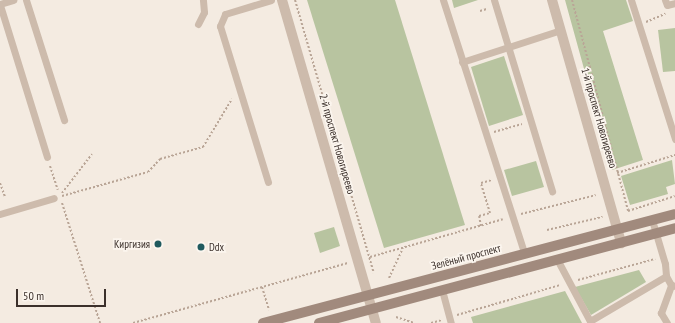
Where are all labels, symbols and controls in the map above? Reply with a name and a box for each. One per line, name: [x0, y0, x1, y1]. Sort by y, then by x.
street label: 1-й проспект Новогиреево: [578, 66, 620, 170]
street label: 2-й проспект Новогиреево: [316, 92, 358, 196]
place label: Киргизия: [114, 237, 150, 251]
marker: Киргизия: [153, 239, 163, 249]
place label: Ddx: [209, 240, 224, 254]
street label: Зелёный проспект: [430, 241, 502, 273]
marker: Ddx: [196, 242, 206, 252]
scale bar: [18, 281, 108, 307]
text: 50 m: [23, 288, 44, 303]

